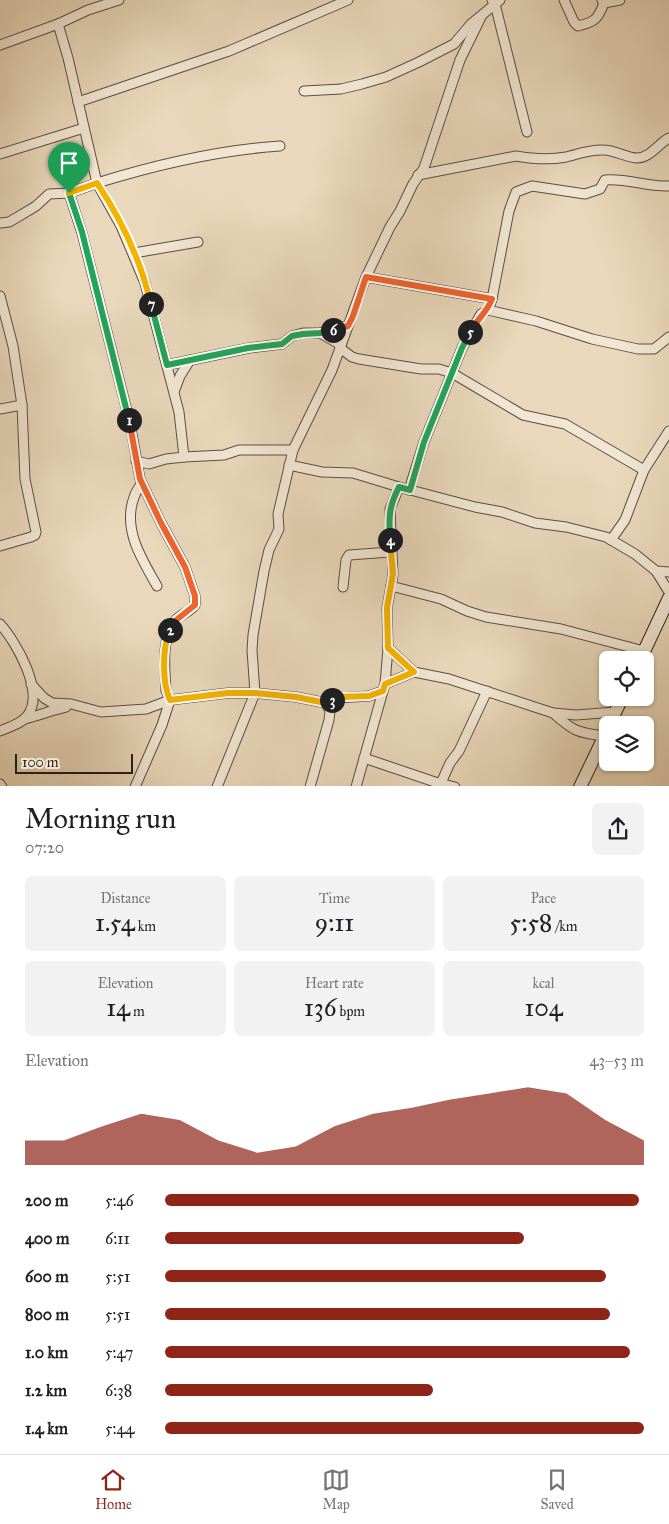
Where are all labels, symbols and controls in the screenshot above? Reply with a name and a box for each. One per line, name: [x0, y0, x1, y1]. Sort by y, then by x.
pin: [48, 142, 90, 193]
icon: arrive: [55, 149, 83, 177]
pin: 7: [138, 292, 164, 316]
text: 7: [148, 296, 155, 313]
pin: 6: [320, 318, 346, 342]
pin: 5: [458, 320, 482, 344]
text: 6: [330, 322, 337, 339]
text: 5: [467, 324, 474, 341]
pin: 1: [116, 408, 142, 432]
text: 1: [127, 412, 132, 429]
pin: 4: [378, 528, 402, 552]
text: 4: [387, 532, 394, 549]
pin: 2: [158, 618, 182, 642]
text: 2: [167, 622, 174, 639]
map controls: [599, 651, 654, 771]
button: locate: [599, 651, 654, 706]
pin: 3: [320, 688, 344, 712]
text: 3: [330, 692, 335, 709]
button: layers: [599, 716, 654, 771]
scale bar: [15, 752, 132, 775]
text: 100 m: [22, 754, 59, 771]
text: Morning run: [25, 801, 176, 836]
button: share: [592, 803, 644, 855]
text: 07:20: [25, 838, 64, 857]
text: Distance: [100, 890, 151, 907]
text: Time: [319, 890, 350, 907]
text: Pace: [531, 890, 556, 907]
text: 1.54: [95, 907, 135, 938]
text: 9:11: [315, 907, 354, 938]
text: 5:58: [510, 907, 552, 938]
text: km: [135, 918, 156, 935]
text: /km: [552, 918, 577, 935]
text: Elevation: [98, 975, 153, 992]
text: Heart rate: [305, 975, 364, 992]
text: kcal: [532, 975, 555, 992]
text: 14: [106, 992, 130, 1023]
text: 136: [304, 992, 337, 1023]
text: 104: [524, 992, 563, 1023]
text: m: [130, 1003, 145, 1020]
text: bpm: [337, 1003, 365, 1020]
text: Elevation: [25, 1051, 89, 1070]
text: 43–53 m: [590, 1051, 644, 1070]
text: 200 m: [25, 1191, 68, 1210]
text: 5:46: [105, 1191, 134, 1210]
text: 400 m: [25, 1229, 69, 1248]
text: 6:11: [105, 1229, 130, 1248]
text: 600 m: [25, 1267, 69, 1286]
text: 5:51: [105, 1267, 130, 1286]
text: 800 m: [25, 1305, 69, 1324]
text: 5:51: [105, 1305, 130, 1324]
text: 1.0 km: [25, 1343, 68, 1362]
text: 5:47: [105, 1343, 133, 1362]
text: 1.2 km: [25, 1381, 67, 1400]
text: 6:38: [105, 1381, 132, 1400]
text: 1.4 km: [25, 1419, 68, 1438]
text: 5:44: [105, 1419, 134, 1438]
tab: Home: [95, 1466, 132, 1513]
tab: Map: [322, 1466, 350, 1513]
tab: Saved: [541, 1466, 574, 1513]

